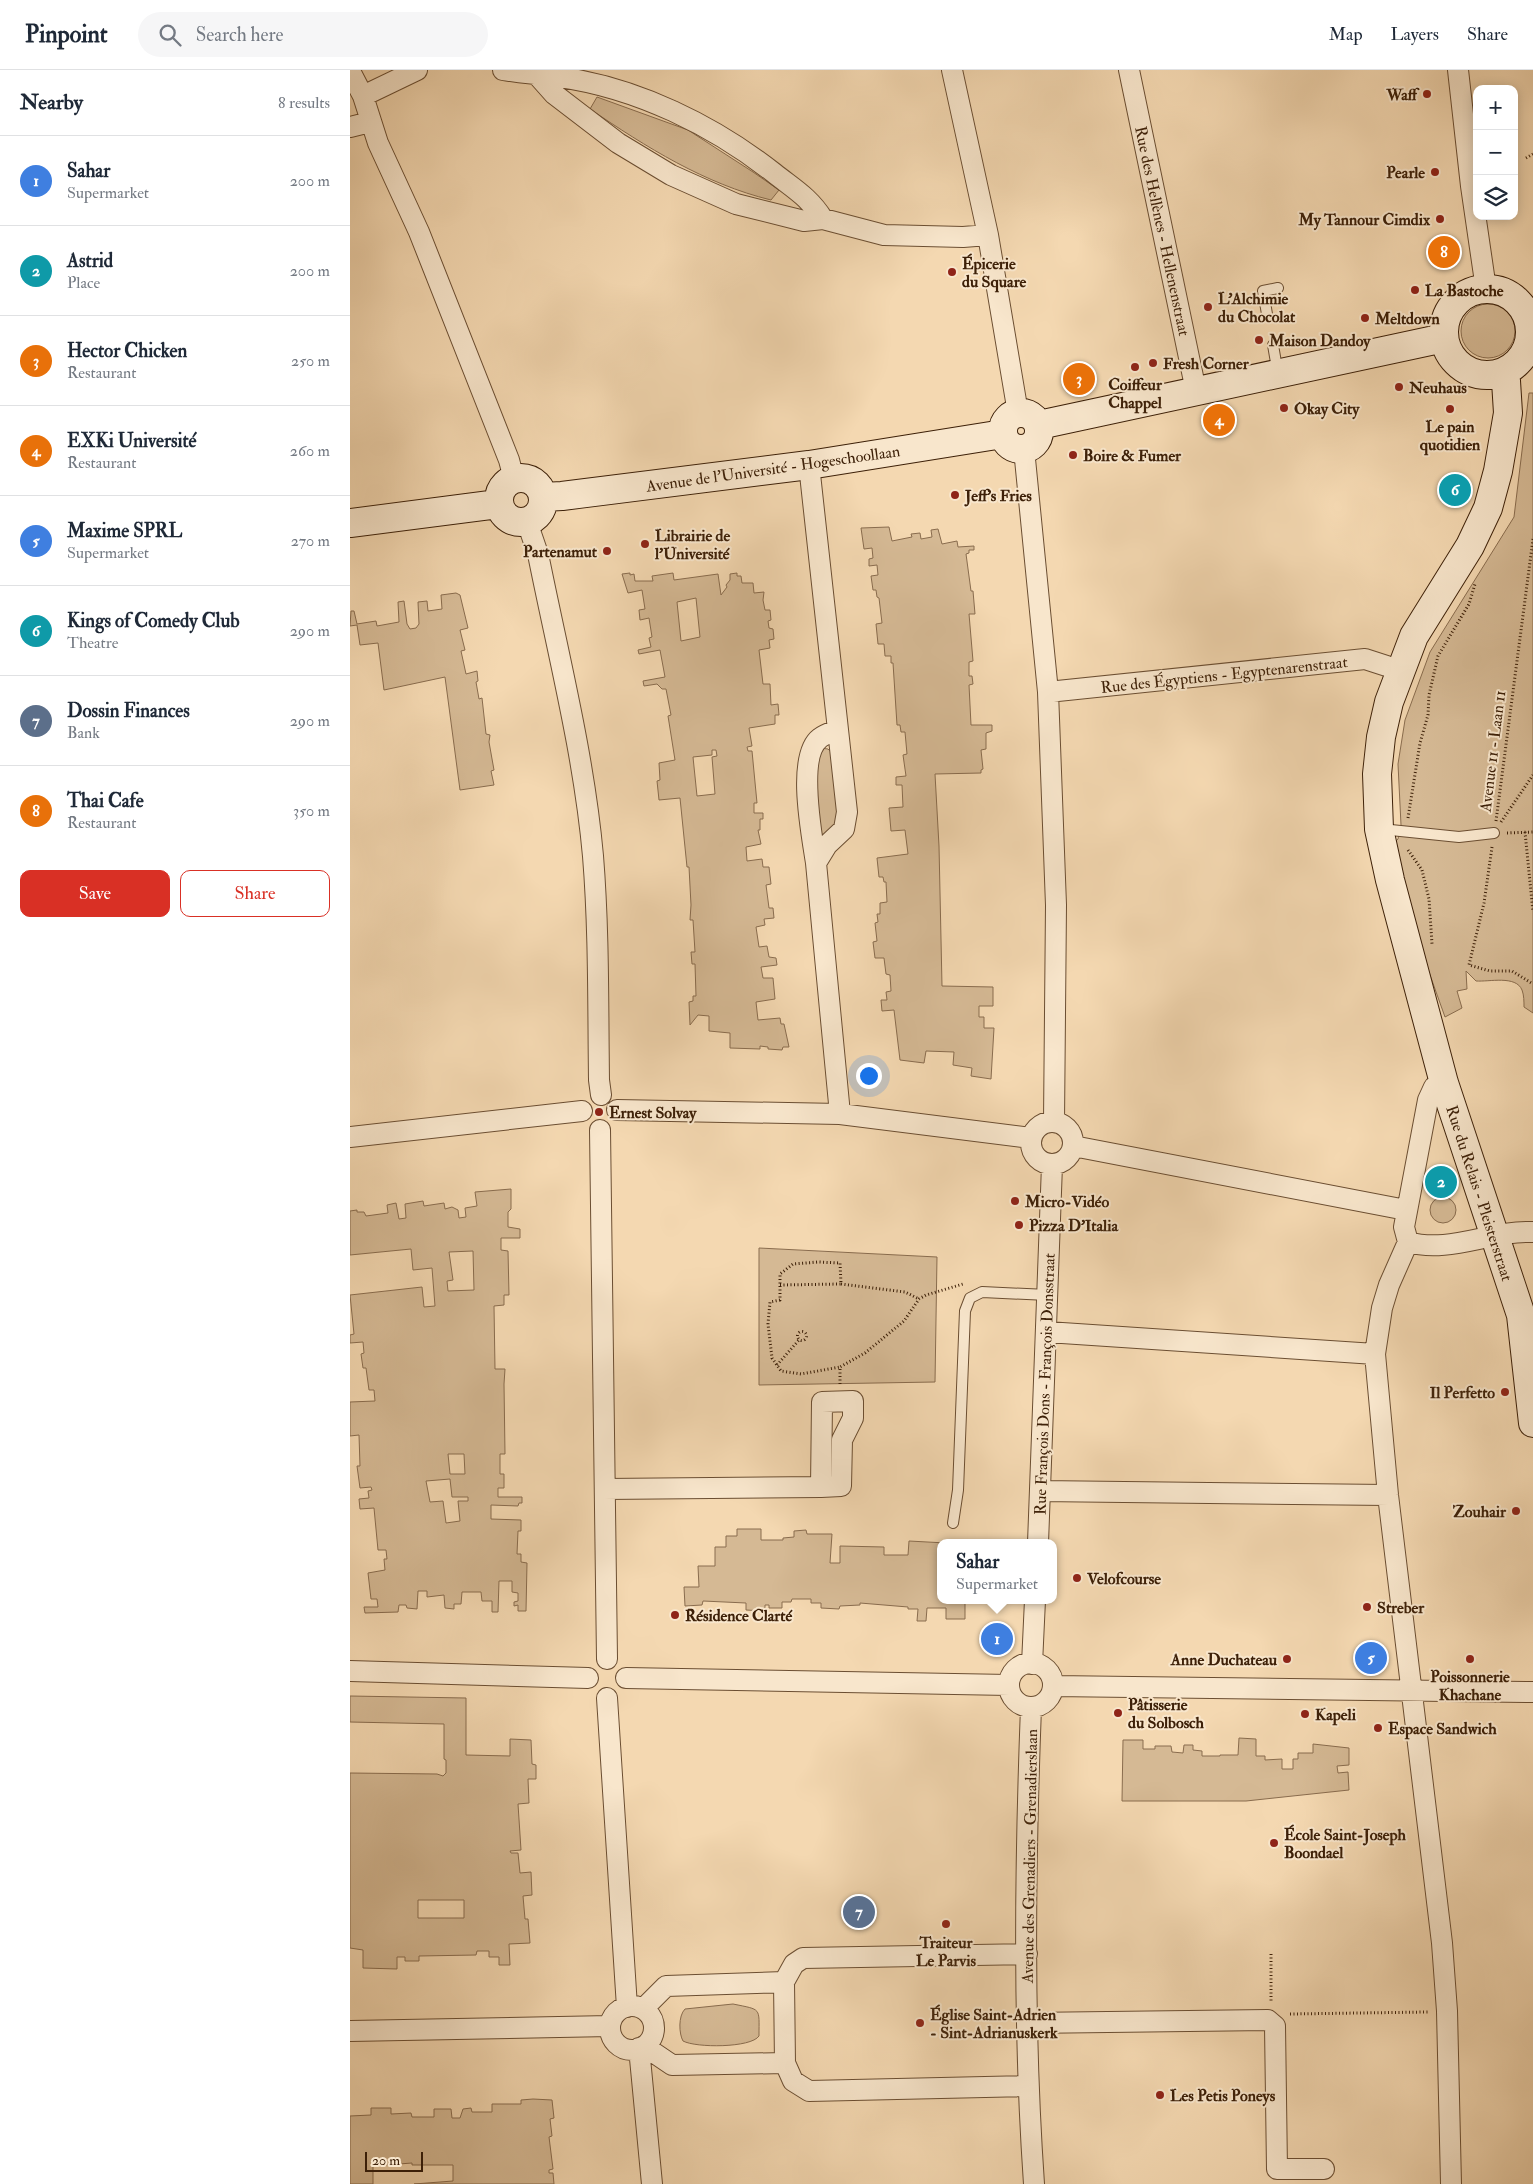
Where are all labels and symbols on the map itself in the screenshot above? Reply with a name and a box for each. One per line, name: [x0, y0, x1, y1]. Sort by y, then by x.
place label: Waff: [1385, 85, 1420, 105]
marker: Waff: [1421, 88, 1433, 100]
street label: Rue des Hellènes - Hellenenstraat: [1130, 124, 1194, 338]
place label: Pearle: [1386, 163, 1425, 183]
marker: Pearle: [1429, 166, 1441, 178]
place label: My Tannour Cimdix: [1298, 210, 1431, 231]
marker: My Tannour Cimdix: [1434, 213, 1446, 225]
pin: 8: [1428, 233, 1460, 271]
place label: Épicerie du Square: [962, 253, 1027, 293]
marker: Épicerie du Square: [946, 266, 958, 278]
place label: La Bastoche: [1425, 281, 1504, 301]
marker: La Bastoche: [1409, 284, 1421, 296]
place label: L'Alchimie du Chocolat: [1218, 289, 1296, 327]
marker: L'Alchimie du Chocolat: [1202, 301, 1214, 313]
place label: Meltdown: [1374, 309, 1440, 329]
marker: Meltdown: [1359, 312, 1371, 324]
place label: Maison Dandoy: [1268, 331, 1371, 352]
marker: Maison Dandoy: [1253, 334, 1265, 346]
place label: Fresh Corner: [1163, 354, 1250, 374]
marker: Fresh Corner: [1147, 357, 1159, 369]
pin: 3: [1063, 360, 1095, 398]
marker: Coiffeur Chappel: [1129, 361, 1141, 373]
place label: Coiffeur Chappel: [1108, 375, 1163, 414]
place label: Neuhaus: [1408, 378, 1467, 398]
marker: Neuhaus: [1393, 381, 1405, 393]
place label: Okay City: [1294, 399, 1360, 420]
pin: 4: [1203, 401, 1235, 439]
marker: Okay City: [1278, 402, 1290, 414]
marker: Le pain quotidien: [1444, 403, 1456, 415]
place label: Le pain quotidien: [1420, 417, 1481, 456]
street label: Avenue de l'Université - Hogeschoollaan: [644, 441, 901, 497]
place label: Boire & Fumer: [1083, 446, 1182, 466]
marker: Boire & Fumer: [1067, 449, 1079, 461]
pin: 6: [1439, 471, 1471, 509]
place label: Jeff's Fries: [964, 486, 1032, 507]
marker: Jeff's Fries: [949, 489, 961, 501]
place label: Librairie de l'Université: [654, 526, 731, 564]
marker: Librairie de l'Université: [639, 538, 651, 550]
place label: Partenamut: [523, 542, 598, 562]
marker: Partenamut: [601, 545, 613, 557]
street label: Rue des Égyptiens - Egyptenarenstraat: [1100, 651, 1349, 699]
street label: Avenue 11 - Laan 11: [1475, 689, 1510, 814]
your location: [856, 1063, 882, 1089]
place label: Ernest Solvay: [609, 1103, 697, 1124]
street label: Rue du Relais - Pleisterstraat: [1441, 1103, 1517, 1284]
marker: Ernest Solvay: [593, 1106, 605, 1118]
pin: 2: [1425, 1163, 1457, 1201]
place label: Micro-Vidéo: [1024, 1192, 1109, 1212]
marker: Micro-Vidéo: [1009, 1195, 1021, 1207]
place label: Pizza D’Italia: [1029, 1216, 1118, 1236]
marker: Pizza D’Italia: [1013, 1219, 1025, 1231]
street label: Rue François Dons - François Donsstraat: [1030, 1253, 1060, 1515]
place label: Il Perfetto: [1430, 1383, 1495, 1403]
marker: Il Perfetto: [1499, 1386, 1511, 1398]
place label: Zouhair: [1453, 1502, 1507, 1522]
marker: Zouhair: [1510, 1505, 1522, 1517]
place label: Velofcourse: [1086, 1569, 1161, 1589]
marker: Velofcourse: [1071, 1572, 1083, 1584]
place label: Streber: [1377, 1598, 1425, 1618]
marker: Streber: [1361, 1601, 1373, 1613]
place label: Résidence Clarté: [685, 1606, 794, 1626]
marker: Résidence Clarté: [669, 1609, 681, 1621]
pin: 1: [981, 1620, 1013, 1658]
pin: 5: [1355, 1639, 1387, 1677]
place label: Anne Duchateau: [1170, 1650, 1278, 1670]
marker: Anne Duchateau: [1281, 1653, 1293, 1665]
marker: Poissonnerie Khachane: [1464, 1653, 1476, 1665]
place label: Poissonnerie Khachane: [1430, 1667, 1510, 1705]
place label: Pâtisserie du Solbosch: [1128, 1695, 1205, 1733]
place label: Kapeli: [1315, 1705, 1357, 1726]
marker: Pâtisserie du Solbosch: [1112, 1707, 1124, 1719]
marker: Kapeli: [1299, 1708, 1311, 1720]
place label: Espace Sandwich: [1388, 1719, 1497, 1740]
marker: Espace Sandwich: [1372, 1722, 1384, 1734]
street label: Avenue des Grenadiers - Grenadierslaan: [1018, 1729, 1042, 1984]
place label: École Saint-Joseph Boondael: [1284, 1824, 1407, 1863]
marker: École Saint-Joseph Boondael: [1268, 1837, 1280, 1849]
pin: 7: [843, 1893, 875, 1931]
marker: Traiteur Le Parvis: [940, 1918, 952, 1930]
place label: Traiteur Le Parvis: [916, 1933, 976, 1971]
place label: Église Saint-Adrien - Sint-Adrianuskerk: [930, 2004, 1058, 2043]
marker: Église Saint-Adrien - Sint-Adrianuskerk: [914, 2017, 926, 2029]
place label: Les Petis Poneys: [1170, 2086, 1276, 2107]
marker: Les Petis Poneys: [1154, 2089, 1166, 2101]
scale bar: [365, 2149, 422, 2172]

